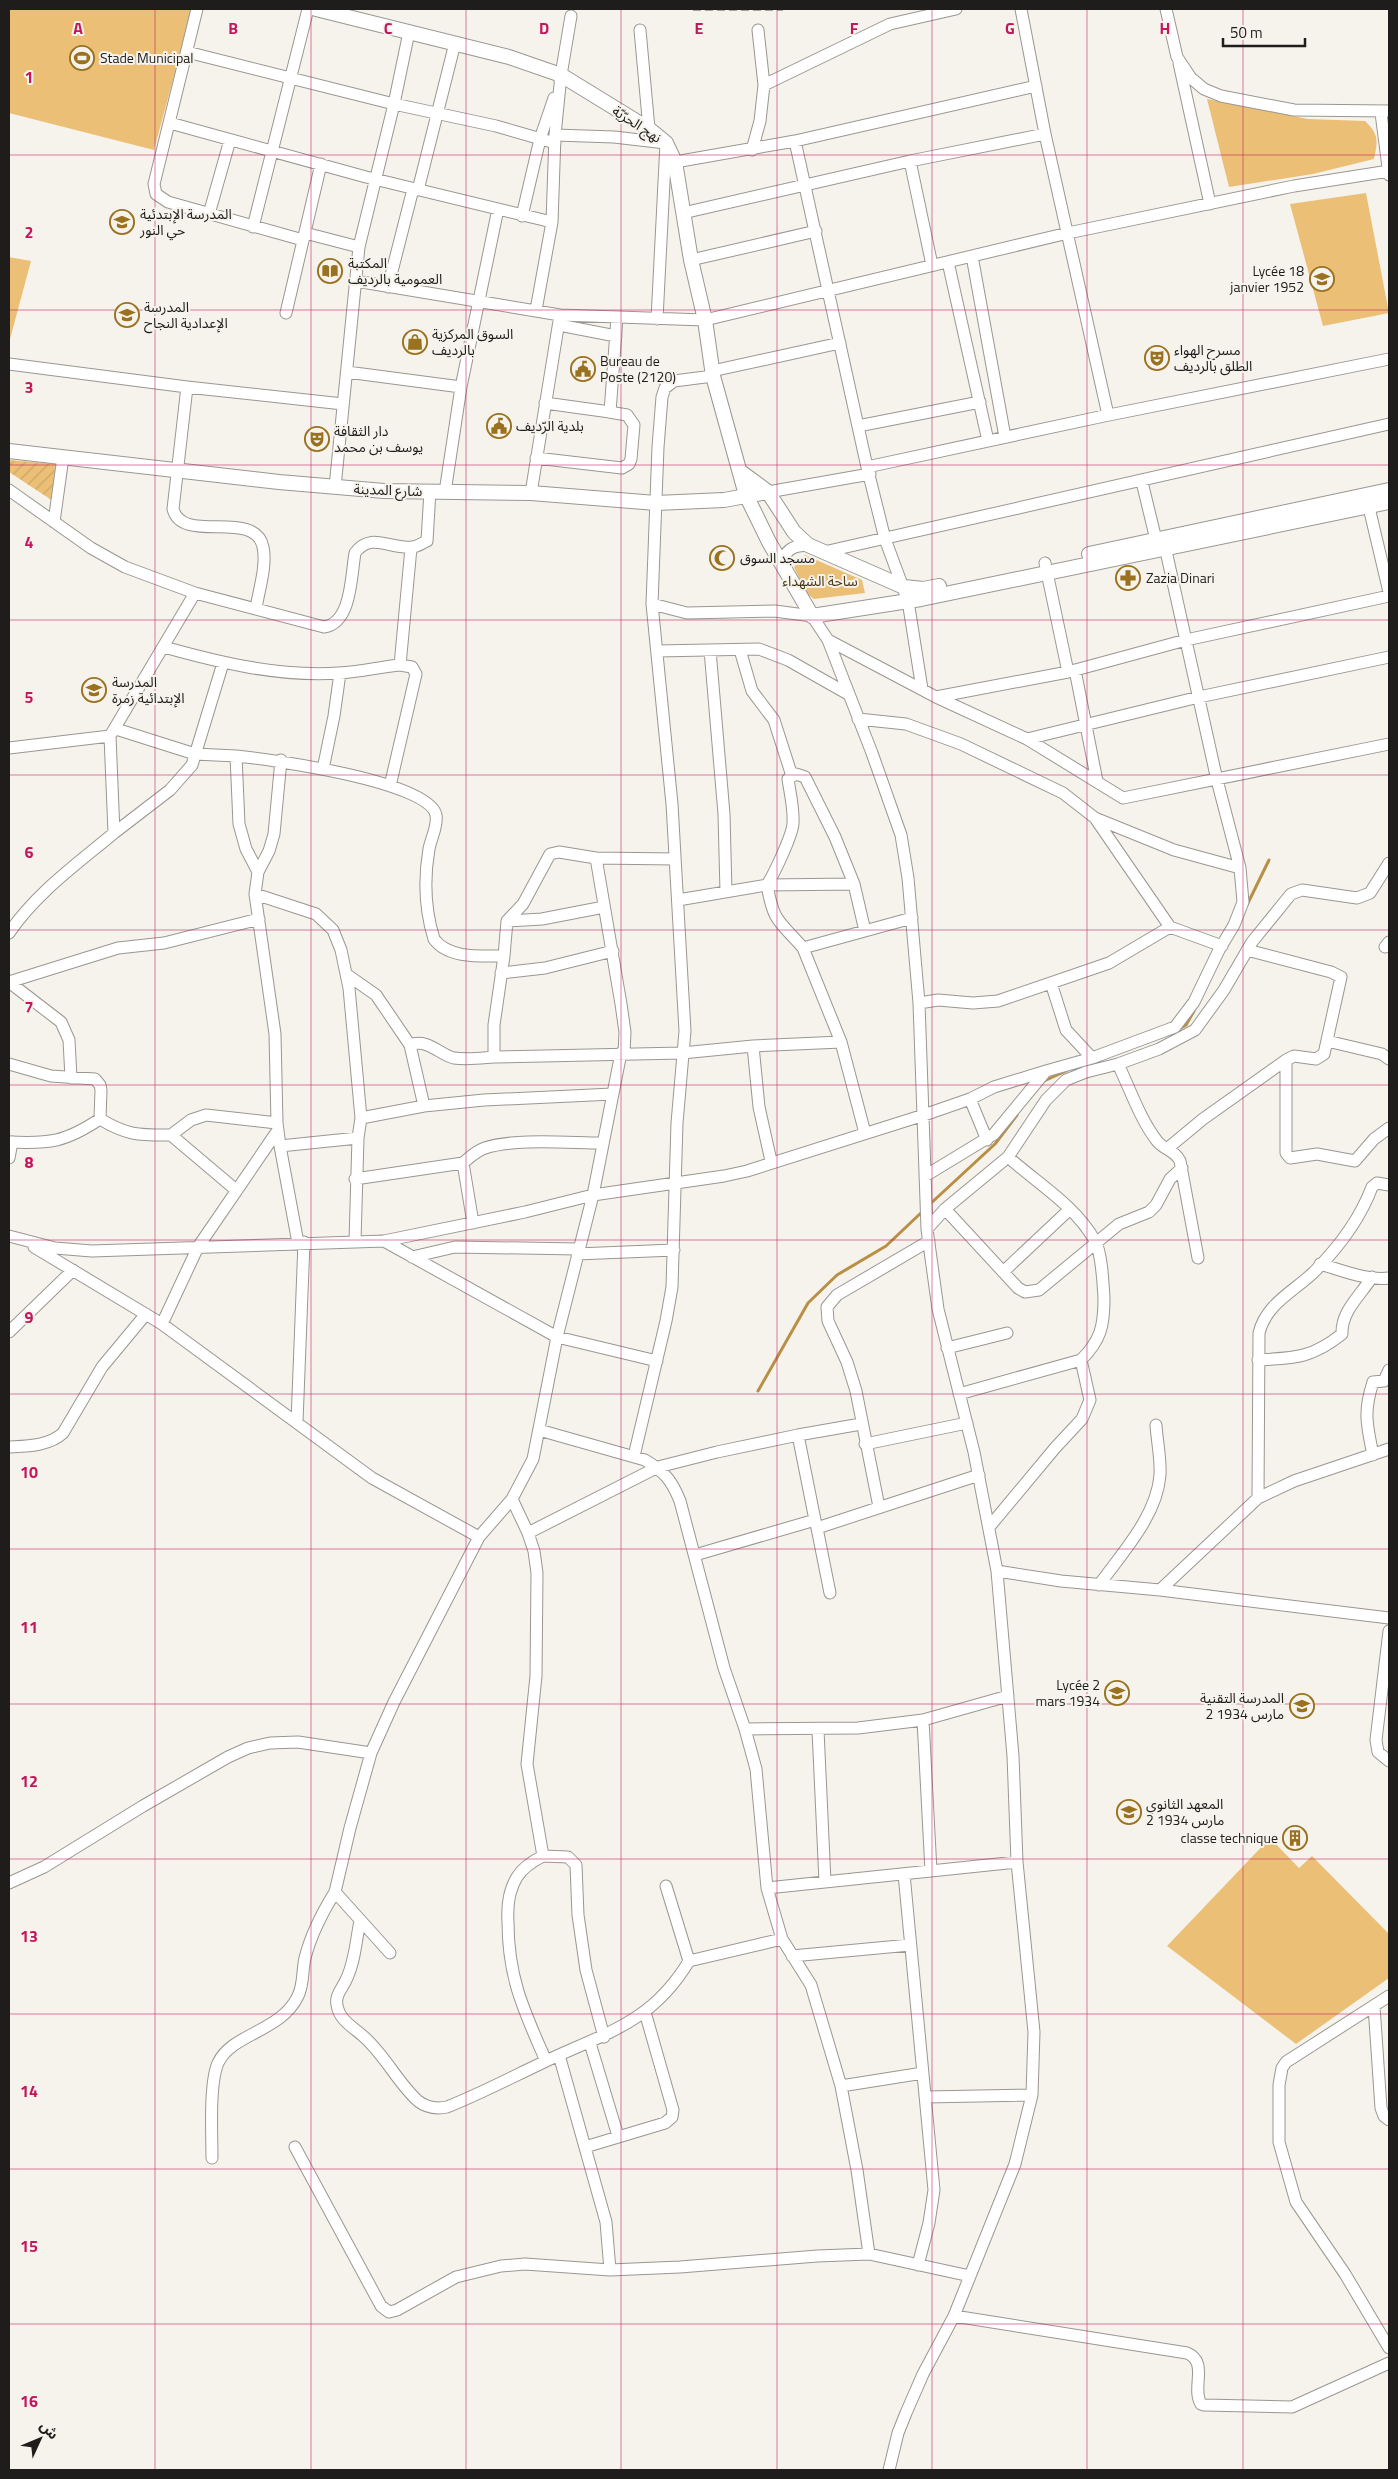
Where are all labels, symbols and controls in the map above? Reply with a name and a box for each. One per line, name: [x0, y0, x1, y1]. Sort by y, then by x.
scale bar: [1223, 15, 1306, 47]
text: A: [73, 16, 83, 40]
text: B: [228, 16, 238, 40]
text: C: [384, 16, 393, 40]
text: D: [539, 16, 549, 40]
text: E: [695, 16, 704, 40]
text: F: [850, 16, 859, 40]
text: G: [1005, 16, 1015, 40]
text: H: [1160, 16, 1170, 40]
text: 50 m: [1230, 21, 1263, 44]
sports icon: Stade Municipal: [69, 45, 95, 71]
place label: Stade Municipal: [100, 47, 194, 68]
text: 1: [25, 65, 33, 89]
street label: نهج الحرّيّة: [608, 100, 666, 148]
place label: المدرسة الإبتدئية حي النور: [139, 203, 232, 241]
school or university icon: المدرسة الإبتدئية حي النور: [109, 209, 135, 235]
text: 2: [25, 220, 33, 244]
place label: المكتبة العمومية بالرديف: [348, 252, 442, 289]
library icon: المكتبة العمومية بالرديف: [317, 258, 343, 284]
place label: Lycée 18 janvier 1952: [1229, 260, 1304, 297]
school or university icon: Lycée 18 janvier 1952: [1309, 266, 1335, 292]
place label: المدرسة الإعدادية النجاح: [144, 296, 228, 334]
school or university icon: المدرسة الإعدادية النجاح: [114, 302, 140, 328]
place label: السوق المركزية بالرديف: [432, 323, 513, 360]
shop icon: السوق المركزية بالرديف: [402, 329, 428, 355]
place label: مسرح الهواء الطلق بالرديف: [1174, 339, 1252, 376]
theatre icon: مسرح الهواء الطلق بالرديف: [1144, 345, 1170, 371]
place label: Bureau de Poste (2120): [600, 350, 676, 387]
public building icon: Bureau de Poste (2120): [570, 356, 596, 382]
text: 3: [25, 375, 33, 399]
public building icon: بلدية الرّديف: [486, 413, 512, 439]
place label: بلدية الرّديف: [516, 415, 584, 436]
place label: دار الثقافة يوسف بن محمد: [334, 420, 423, 457]
theatre icon: دار الثقافة يوسف بن محمد: [304, 426, 330, 452]
street label: شارع المدينة: [353, 478, 423, 502]
text: 4: [25, 530, 34, 554]
mosque icon: مسجد السوق: [709, 545, 735, 571]
place label: مسجد السوق: [740, 547, 815, 568]
pharmacy icon: Zazia Dinari: [1115, 565, 1141, 591]
place label: Zazia Dinari: [1146, 567, 1215, 588]
park label: ساحة الشهداء: [782, 570, 858, 591]
place label: المدرسة الإبتدائية زمرة: [112, 671, 185, 708]
school or university icon: المدرسة الإبتدائية زمرة: [81, 677, 107, 703]
text: 5: [25, 685, 34, 709]
text: 6: [25, 840, 34, 864]
text: 7: [25, 995, 33, 1019]
text: 8: [25, 1150, 34, 1174]
text: 9: [25, 1305, 34, 1329]
text: 10: [20, 1460, 38, 1484]
text: 11: [20, 1615, 38, 1639]
place label: Lycée 2 mars 1934: [1035, 1674, 1100, 1711]
school or university icon: Lycée 2 mars 1934: [1104, 1680, 1130, 1706]
place label: المدرسة التقنية 2 مارس 1934: [1200, 1687, 1284, 1724]
school or university icon: المدرسة التقنية 2 مارس 1934: [1289, 1693, 1315, 1719]
text: 12: [20, 1769, 38, 1793]
place label: المعهد الثانوي 2 مارس 1934: [1146, 1793, 1224, 1830]
school or university icon: المعهد الثانوي 2 مارس 1934: [1116, 1799, 1142, 1825]
building icon: classe technique: [1282, 1825, 1308, 1851]
place label: classe technique: [1180, 1827, 1278, 1848]
text: 13: [20, 1924, 38, 1948]
text: 14: [20, 2079, 38, 2103]
text: 15: [20, 2234, 38, 2258]
text: 16: [20, 2389, 38, 2413]
north arrow: [15, 2414, 65, 2464]
text: ش: [35, 2415, 64, 2444]

